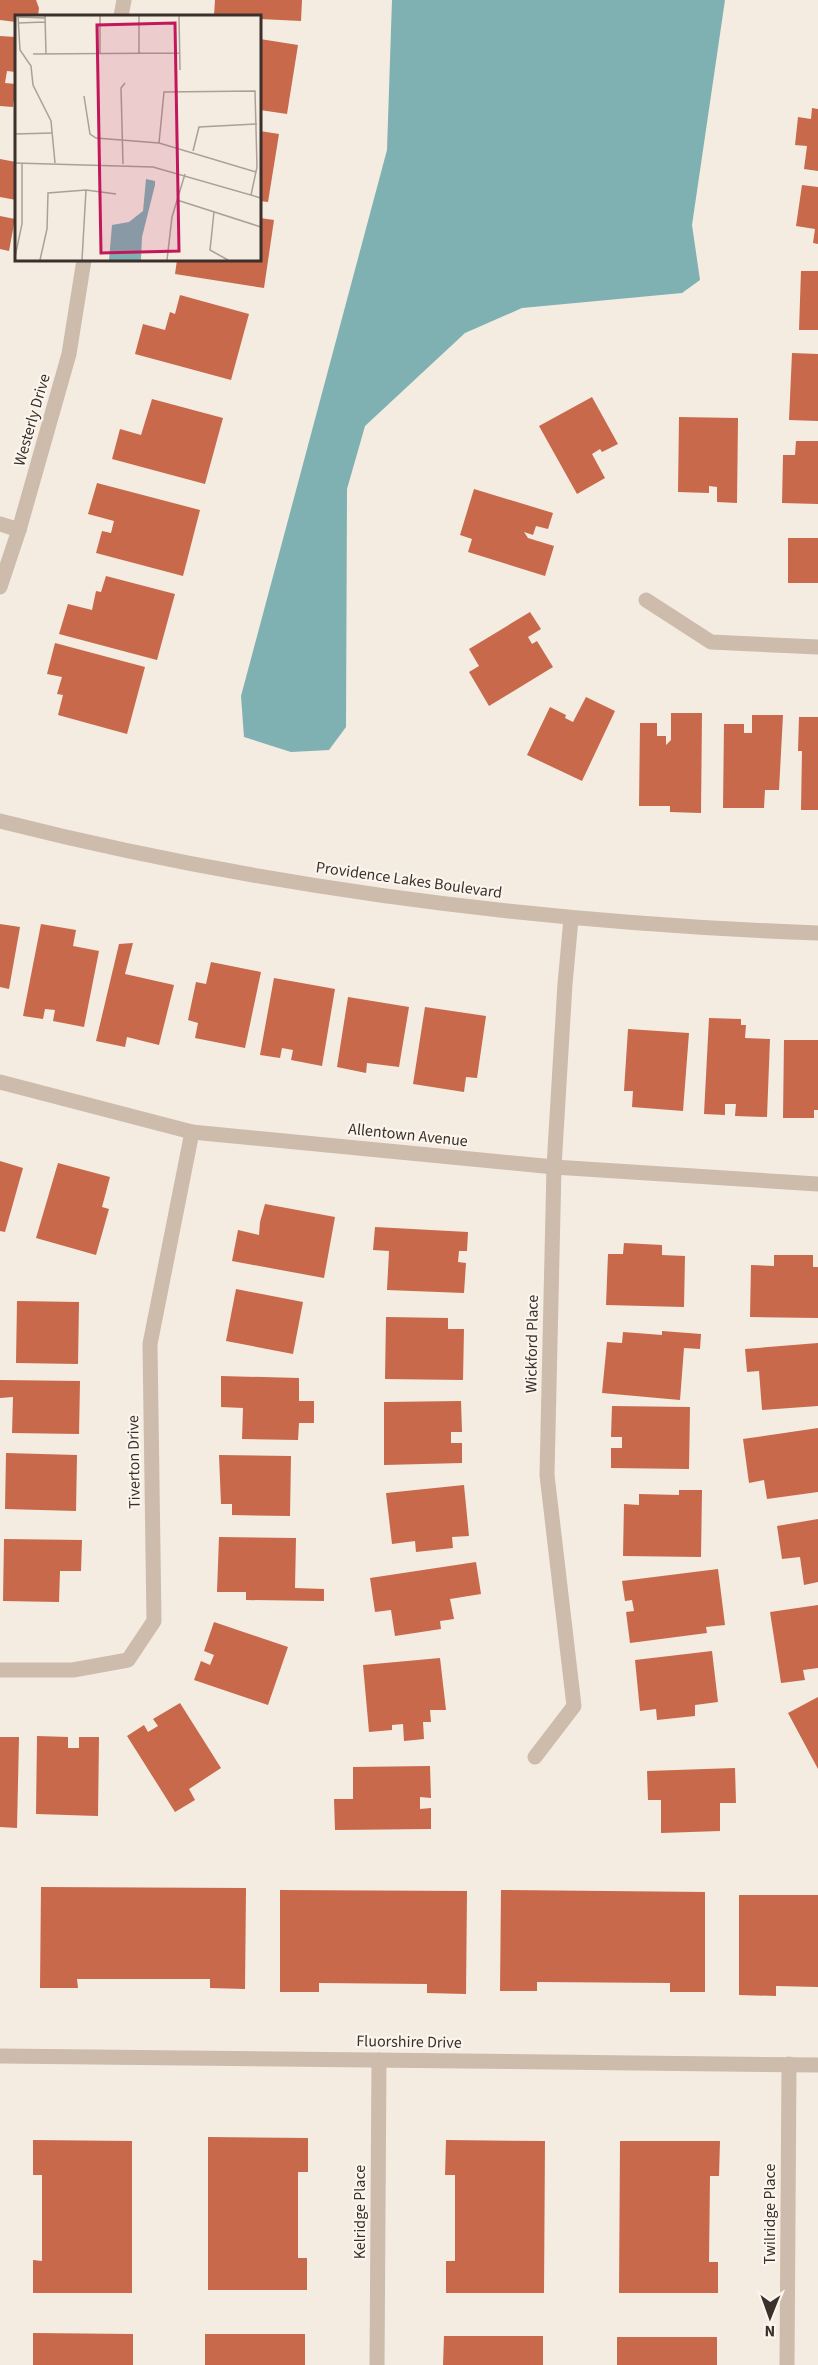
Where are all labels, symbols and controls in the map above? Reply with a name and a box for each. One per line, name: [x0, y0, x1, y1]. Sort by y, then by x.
inset map: [15, 15, 261, 261]
street label: Westerly Drive: [8, 371, 56, 469]
street label: Providence Lakes Boulevard: [314, 856, 504, 904]
street label: Allentown Avenue: [347, 1118, 469, 1152]
street label: Wickford Place: [520, 1295, 544, 1393]
street label: Tiverton Drive: [122, 1415, 146, 1509]
street label: Fluorshire Drive: [356, 2030, 462, 2054]
street label: Twilridge Place: [759, 2163, 781, 2265]
street label: Kelridge Place: [349, 2165, 371, 2259]
north arrow: [740, 2287, 800, 2347]
text: N: [764, 2320, 775, 2342]

